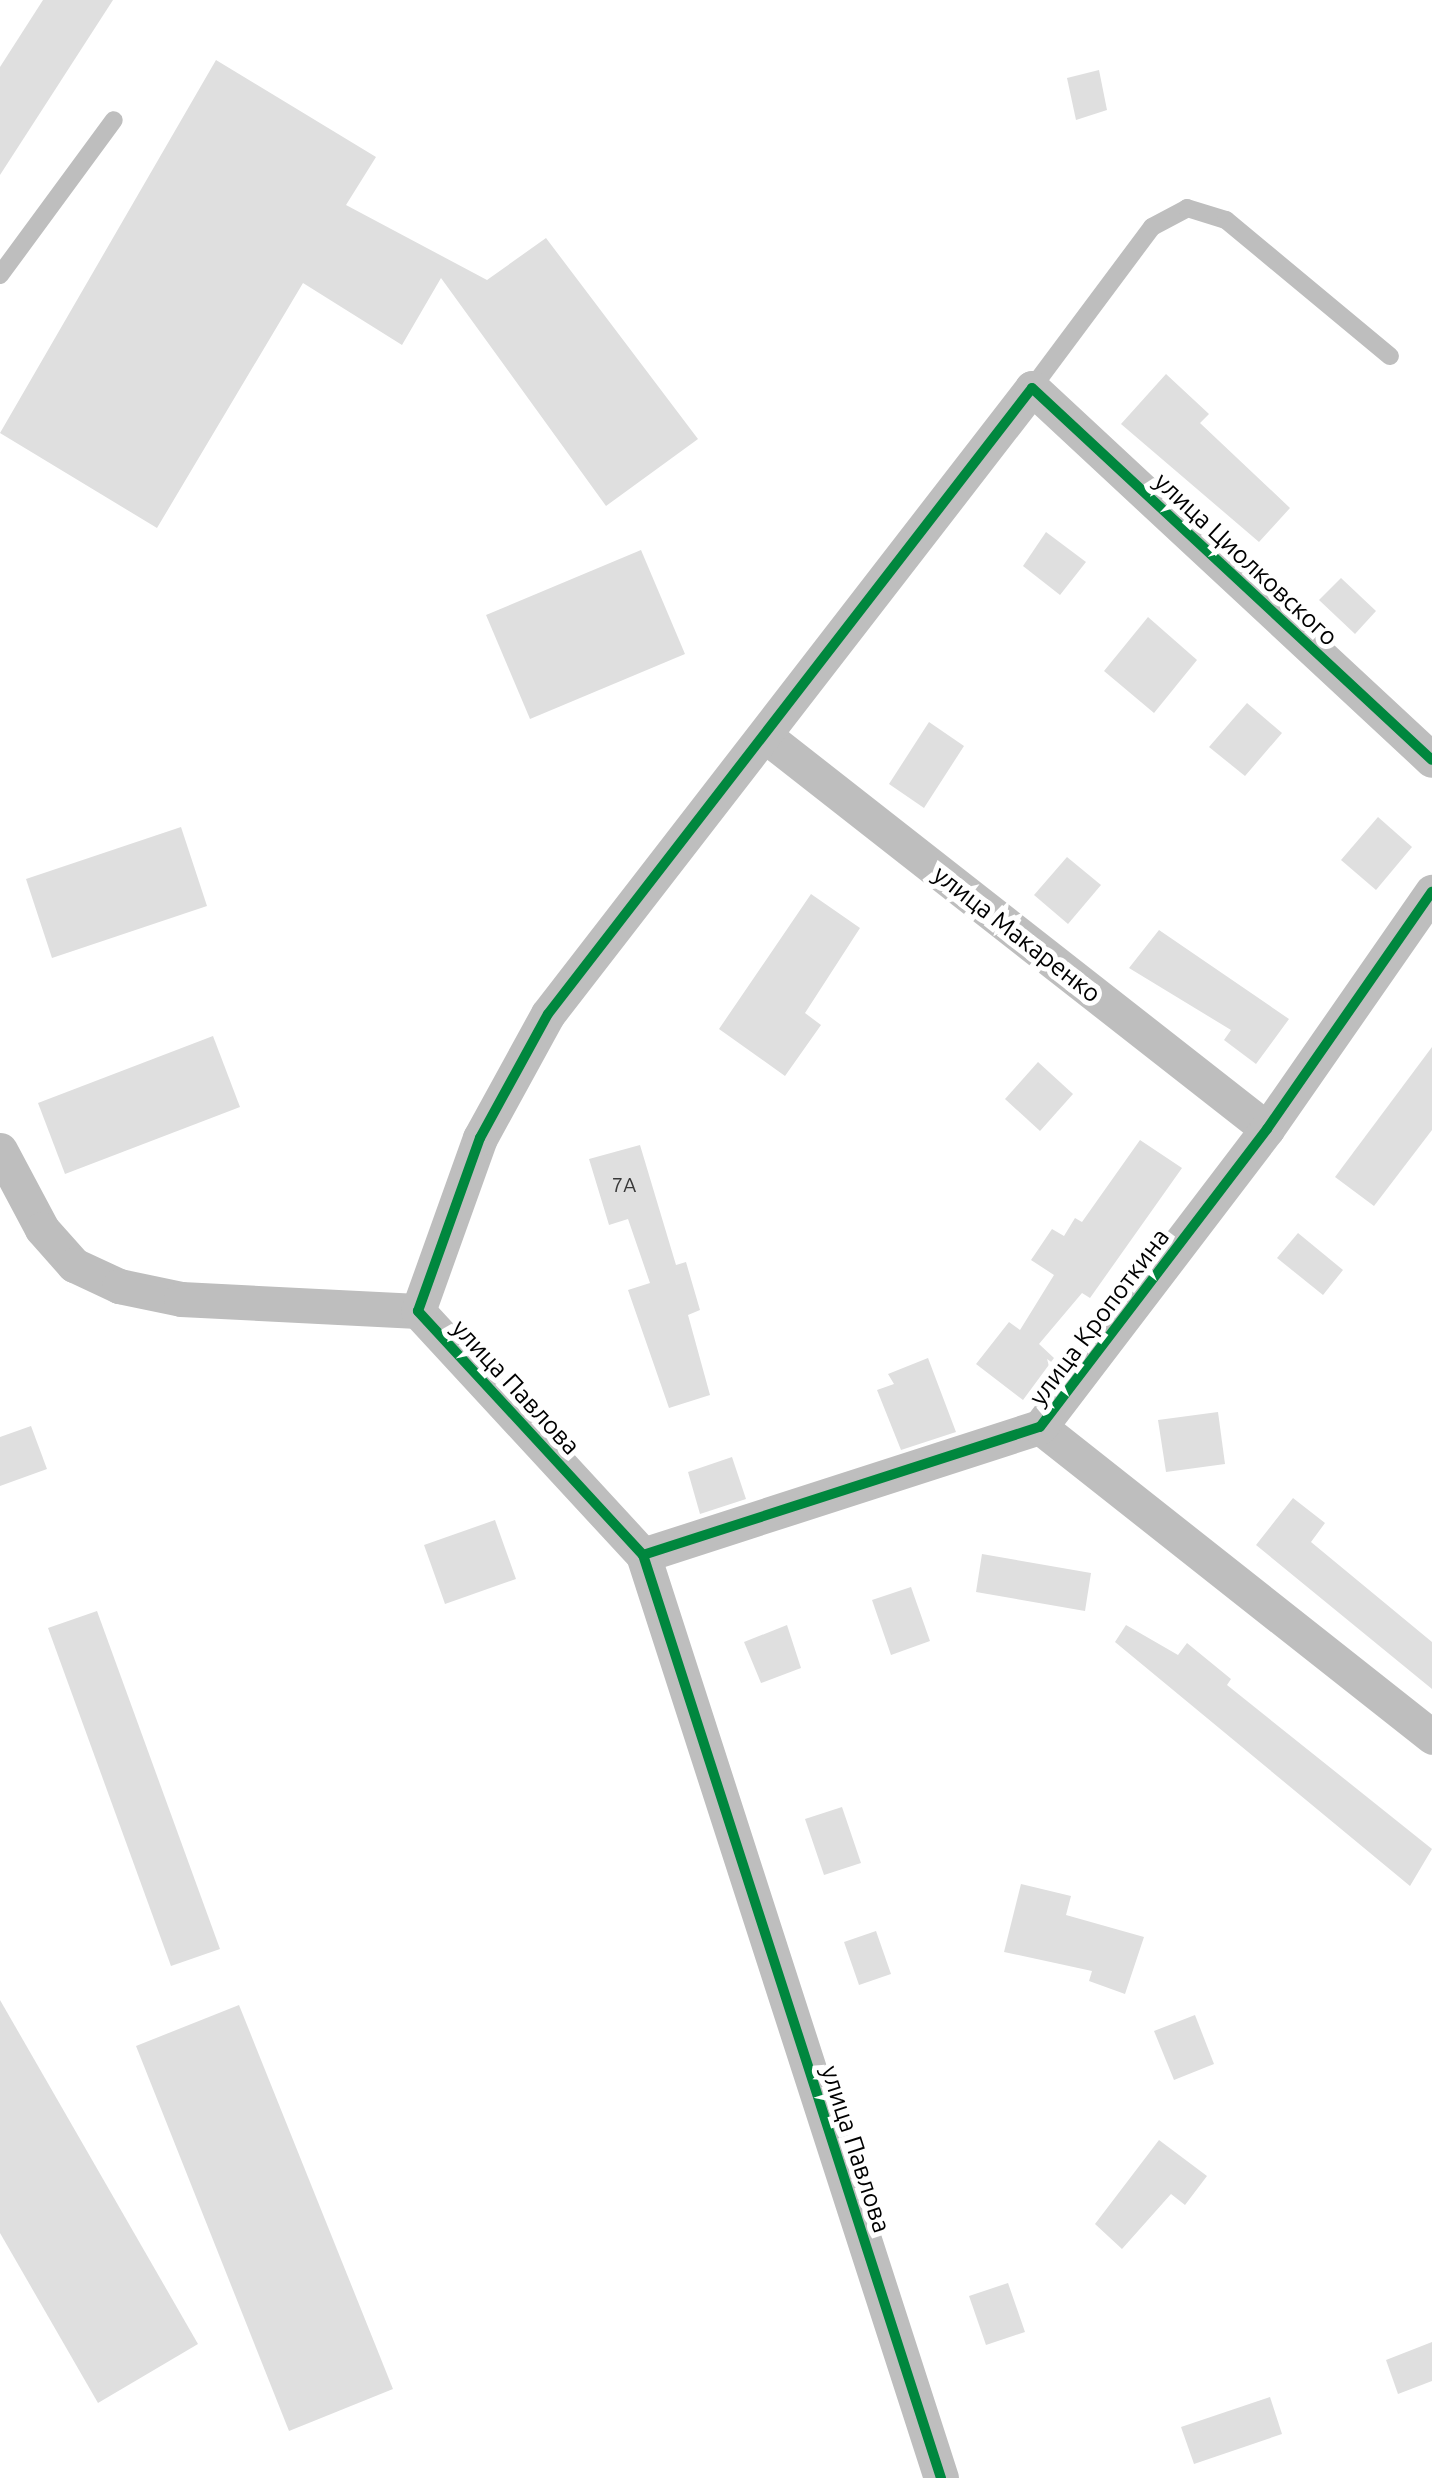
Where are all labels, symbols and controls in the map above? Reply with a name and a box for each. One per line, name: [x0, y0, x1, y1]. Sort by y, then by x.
street label: улица Циолковского: [1148, 466, 1344, 652]
street label: улица Макаренко: [927, 859, 1107, 1009]
house number: 7А: [612, 1172, 636, 1196]
street label: улица Кропоткина: [1023, 1223, 1175, 1411]
street label: улица Павлова: [446, 1313, 586, 1461]
street label: улица Павлова: [815, 2062, 897, 2236]

